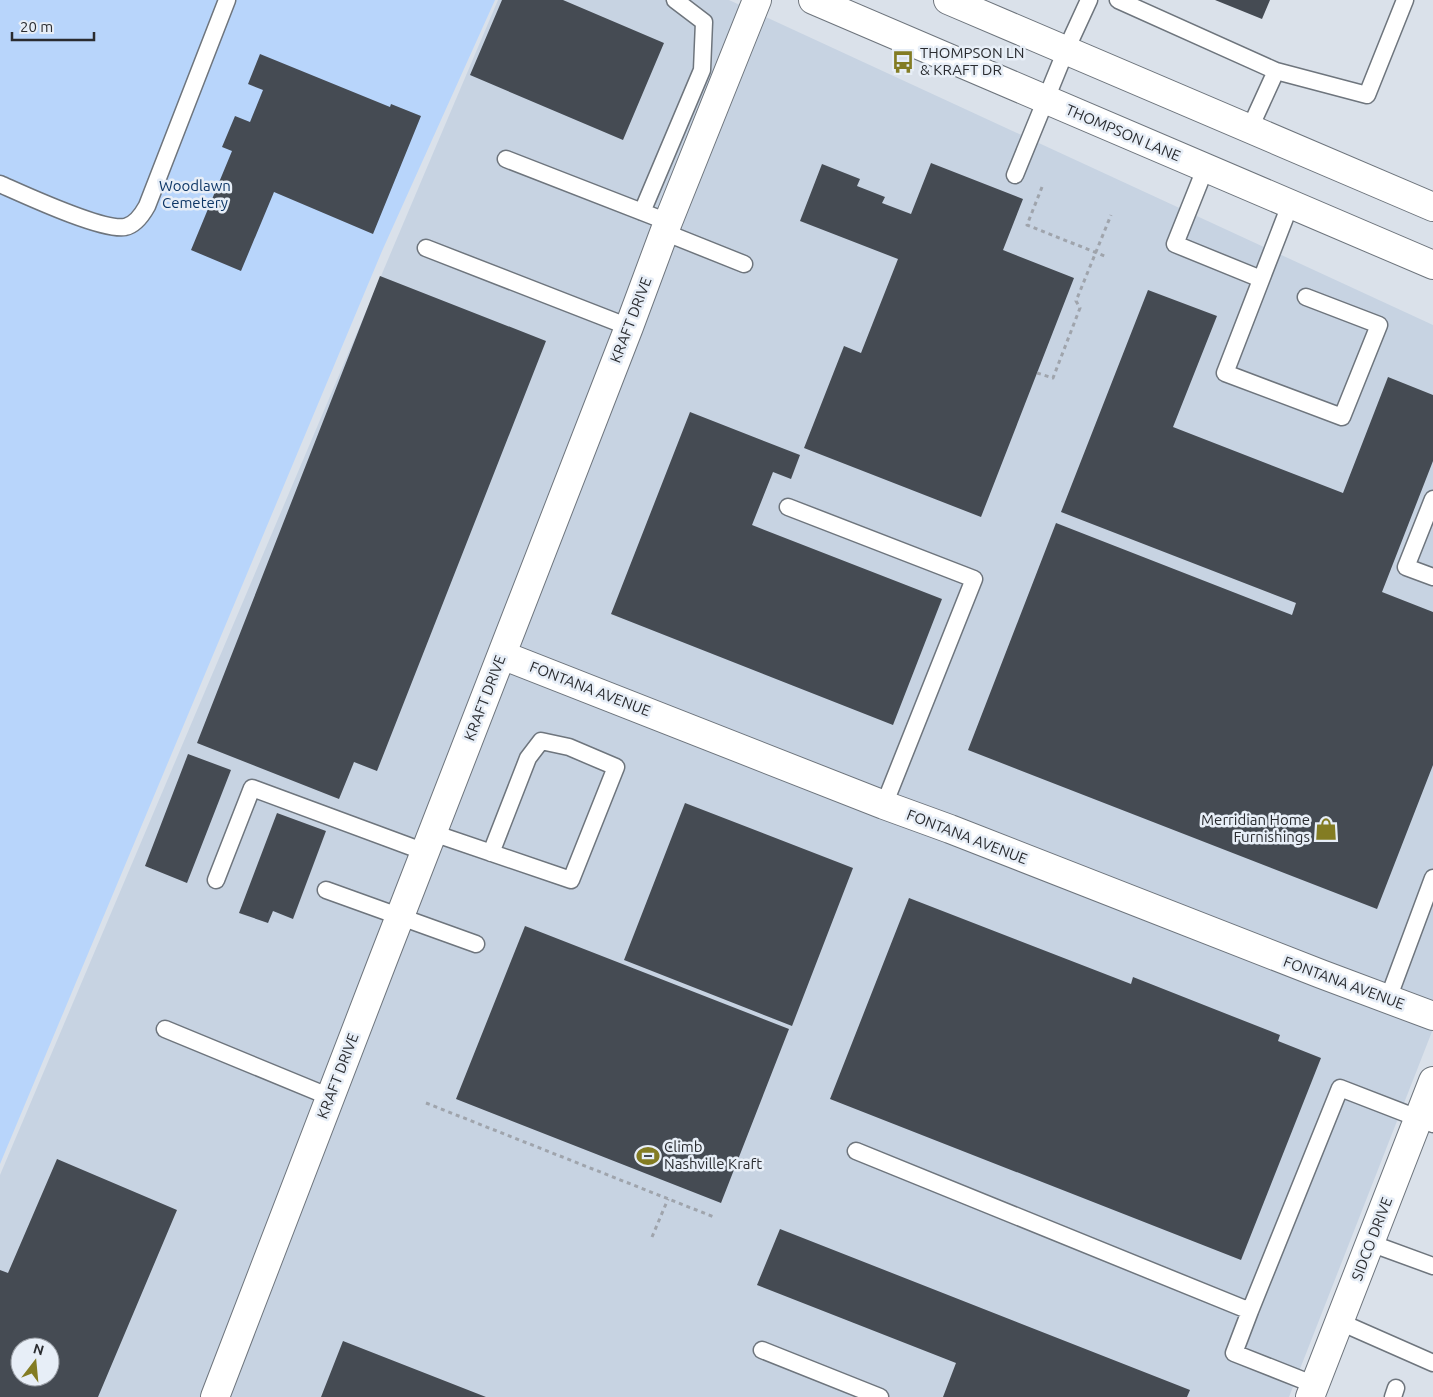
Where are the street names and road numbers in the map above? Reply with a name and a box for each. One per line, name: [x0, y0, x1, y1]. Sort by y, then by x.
street label: THOMPSON LANE: [1063, 101, 1183, 164]
street label: KRAFT DRIVE: [606, 275, 655, 365]
street label: KRAFT DRIVE: [460, 653, 509, 743]
street label: FONTANA AVENUE: [528, 658, 653, 719]
street label: FONTANA AVENUE: [905, 806, 1030, 867]
street label: FONTANA AVENUE: [1281, 953, 1407, 1012]
street label: KRAFT DRIVE: [313, 1031, 362, 1121]
street label: SIDCO DRIVE: [1348, 1195, 1395, 1283]

